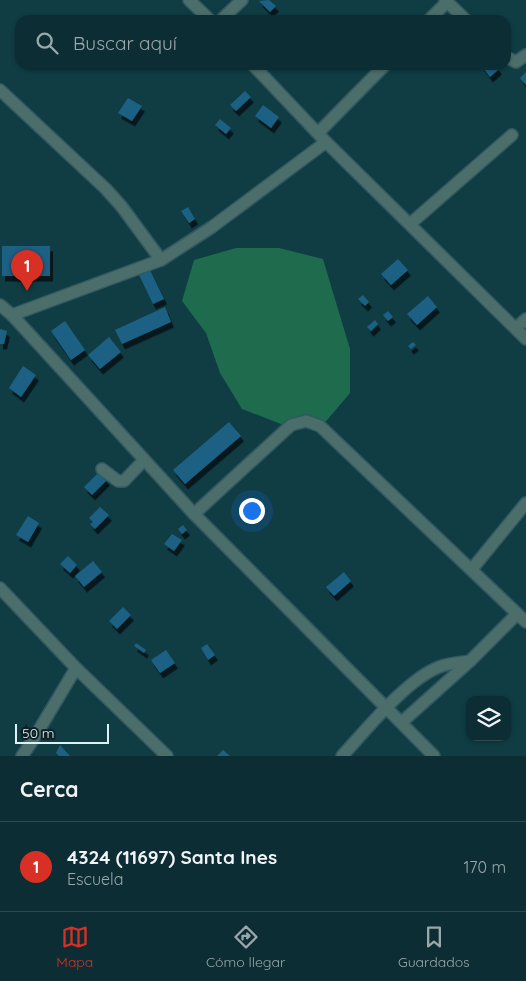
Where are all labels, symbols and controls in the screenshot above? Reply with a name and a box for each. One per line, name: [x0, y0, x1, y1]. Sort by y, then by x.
search box: [15, 15, 511, 70]
icon: search: [33, 29, 61, 57]
text: Buscar aquí: [73, 31, 177, 55]
pin: 1: [11, 250, 43, 291]
your location: [239, 498, 265, 524]
map controls: [466, 696, 511, 741]
button: layers: [466, 696, 511, 741]
scale bar: [15, 721, 109, 744]
text: 50 m: [22, 724, 55, 742]
text: Cerca: [20, 776, 78, 802]
text: 4324 (11697) Santa Ines: [67, 845, 277, 869]
text: 1: [33, 857, 39, 877]
text: 170 m: [463, 857, 506, 877]
text: Escuela: [67, 869, 123, 889]
tab: Mapa: [56, 923, 93, 971]
tab: Cómo llegar: [206, 923, 285, 971]
tab: Guardados: [398, 923, 470, 971]

